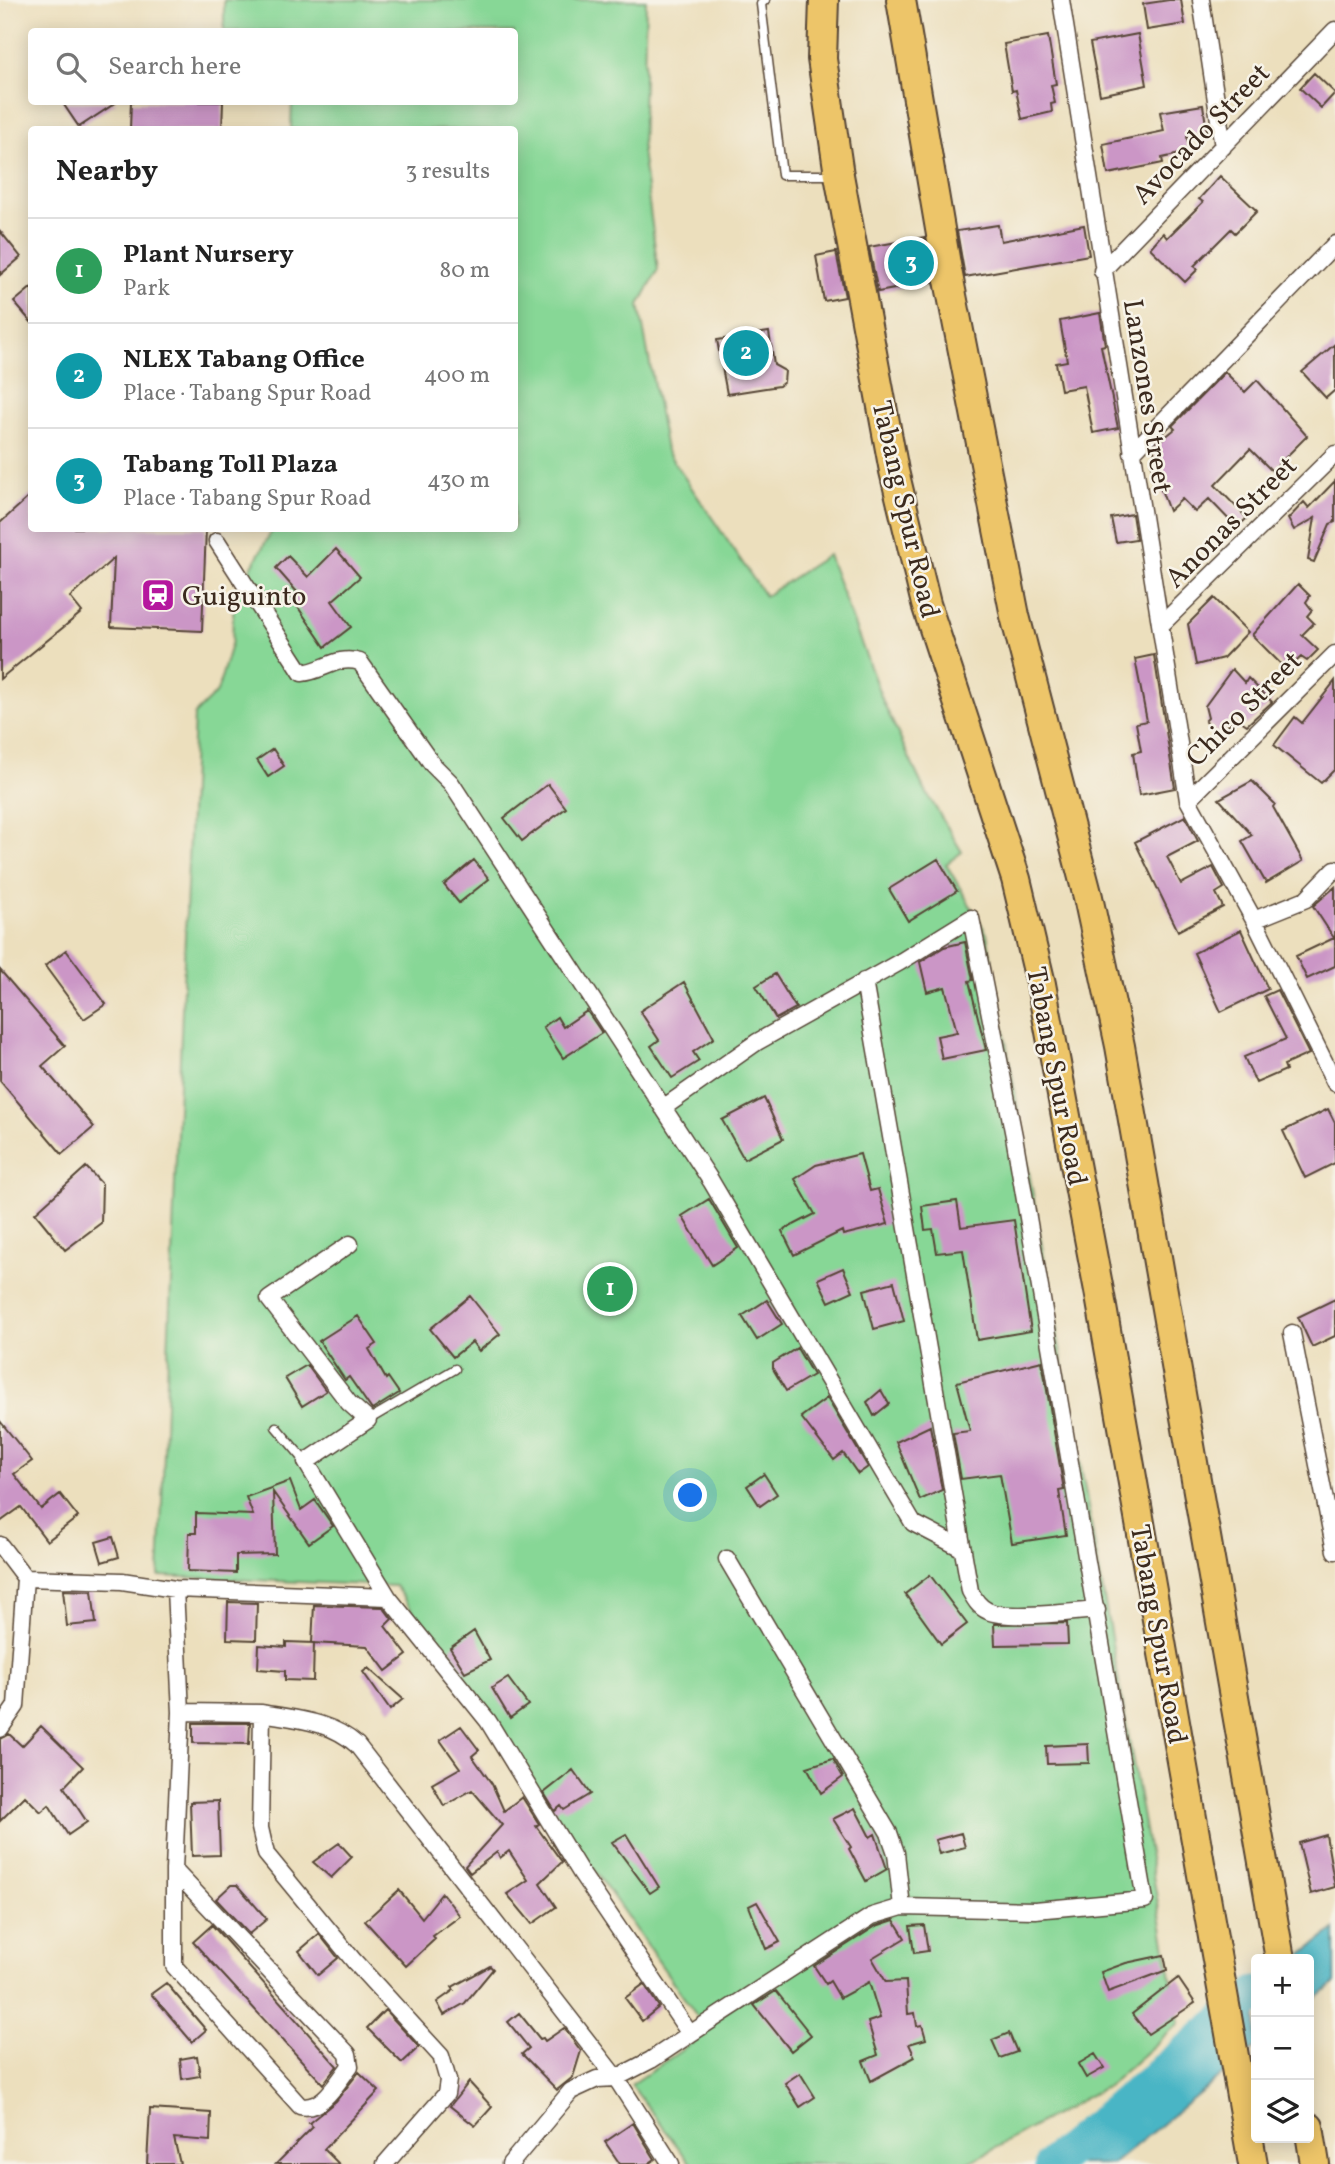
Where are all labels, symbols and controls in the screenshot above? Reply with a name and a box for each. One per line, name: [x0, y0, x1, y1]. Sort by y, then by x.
search box: [28, 28, 518, 105]
icon: search: [52, 48, 90, 86]
text: Search here: [108, 49, 241, 85]
street label: Avocado Street: [1124, 55, 1280, 214]
text: Nearby: [56, 151, 158, 193]
text: 3 results: [405, 156, 490, 188]
text: Plant Nursery: [123, 237, 294, 273]
pin: 3: [888, 237, 934, 289]
text: 1: [74, 255, 84, 287]
text: 80 m: [440, 255, 490, 287]
text: Park: [123, 273, 170, 305]
street label: Lanzones Street: [1112, 296, 1181, 496]
pin: 2: [723, 327, 769, 379]
text: NLEX Tabang Office: [123, 342, 365, 378]
text: 2: [73, 360, 85, 392]
text: 400 m: [424, 360, 490, 392]
text: Place · Tabang Spur Road: [123, 378, 372, 410]
street label: Tabang Spur Road: [861, 397, 949, 622]
text: Tabang Toll Plaza: [123, 447, 338, 483]
street label: Anonas Street: [1157, 448, 1307, 598]
text: 3: [73, 465, 85, 497]
text: 430 m: [427, 465, 490, 497]
text: Place · Tabang Spur Road: [123, 483, 372, 515]
station icon: Guiguinto: [139, 576, 177, 614]
place label: Guiguinto: [182, 578, 306, 617]
street label: Chico Street: [1178, 643, 1312, 777]
street label: Tabang Spur Road: [1015, 964, 1096, 1189]
pin: 1: [587, 1263, 633, 1315]
your location: [673, 1478, 707, 1512]
street label: Tabang Spur Road: [1119, 1522, 1196, 1747]
map controls: [1251, 1954, 1314, 2143]
button: +: [1251, 1954, 1314, 2017]
button: −: [1251, 2017, 1314, 2080]
button: layers: [1251, 2080, 1314, 2143]

